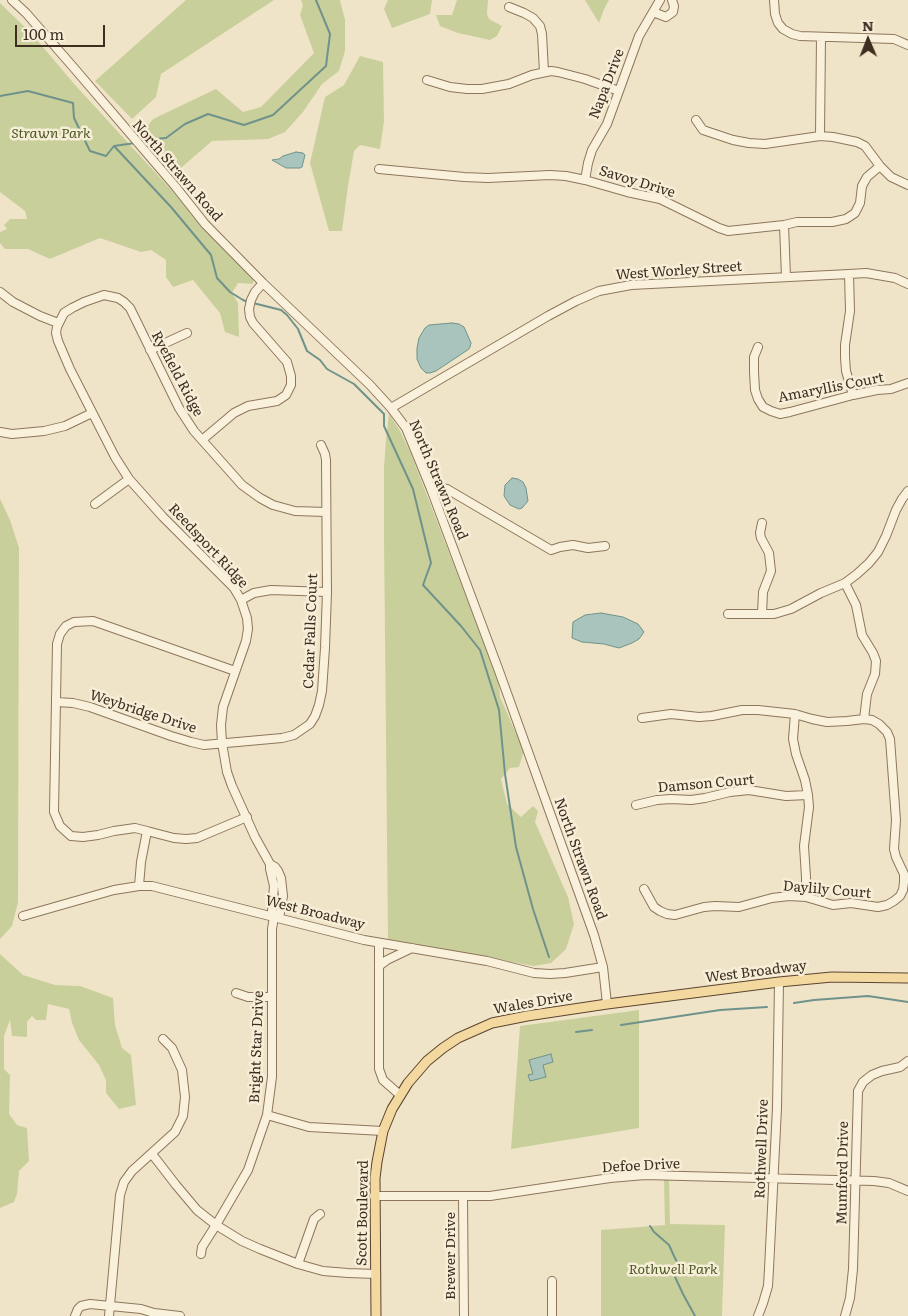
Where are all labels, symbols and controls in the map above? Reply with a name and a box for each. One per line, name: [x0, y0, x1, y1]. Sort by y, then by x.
scale bar: [18, 15, 108, 47]
north arrow: [843, 15, 893, 65]
text: N: [862, 15, 874, 35]
text: 100 m: [23, 22, 64, 45]
street label: Napa Drive: [586, 46, 628, 122]
street label: North Strawn Road: [128, 117, 226, 225]
park label: Strawn Park: [11, 126, 91, 142]
street label: Savoy Drive: [597, 162, 677, 202]
street label: West Worley Street: [615, 258, 743, 284]
street label: Ryefield Ridge: [147, 328, 207, 420]
street label: Amaryllis Court: [777, 369, 885, 407]
street label: North Strawn Road: [405, 417, 471, 543]
street label: Reedsport Ridge: [165, 500, 251, 592]
street label: Cedar Falls Court: [301, 573, 321, 689]
street label: Weybridge Drive: [87, 687, 199, 737]
street label: Damson Court: [657, 771, 755, 797]
street label: North Strawn Road: [550, 796, 610, 922]
street label: Daylily Court: [782, 878, 872, 902]
street label: West Broadway: [263, 892, 367, 934]
street label: West Broadway: [704, 957, 808, 987]
street label: Wales Drive: [492, 988, 574, 1018]
street label: Bright Star Drive: [247, 990, 267, 1104]
street label: Rothwell Drive: [752, 1099, 772, 1199]
street label: Mumford Drive: [834, 1121, 852, 1225]
street label: Defoe Drive: [601, 1156, 681, 1176]
street label: Scott Boulevard: [354, 1160, 372, 1266]
street label: Brewer Drive: [443, 1212, 459, 1300]
park label: Rothwell Park: [628, 1262, 718, 1278]

